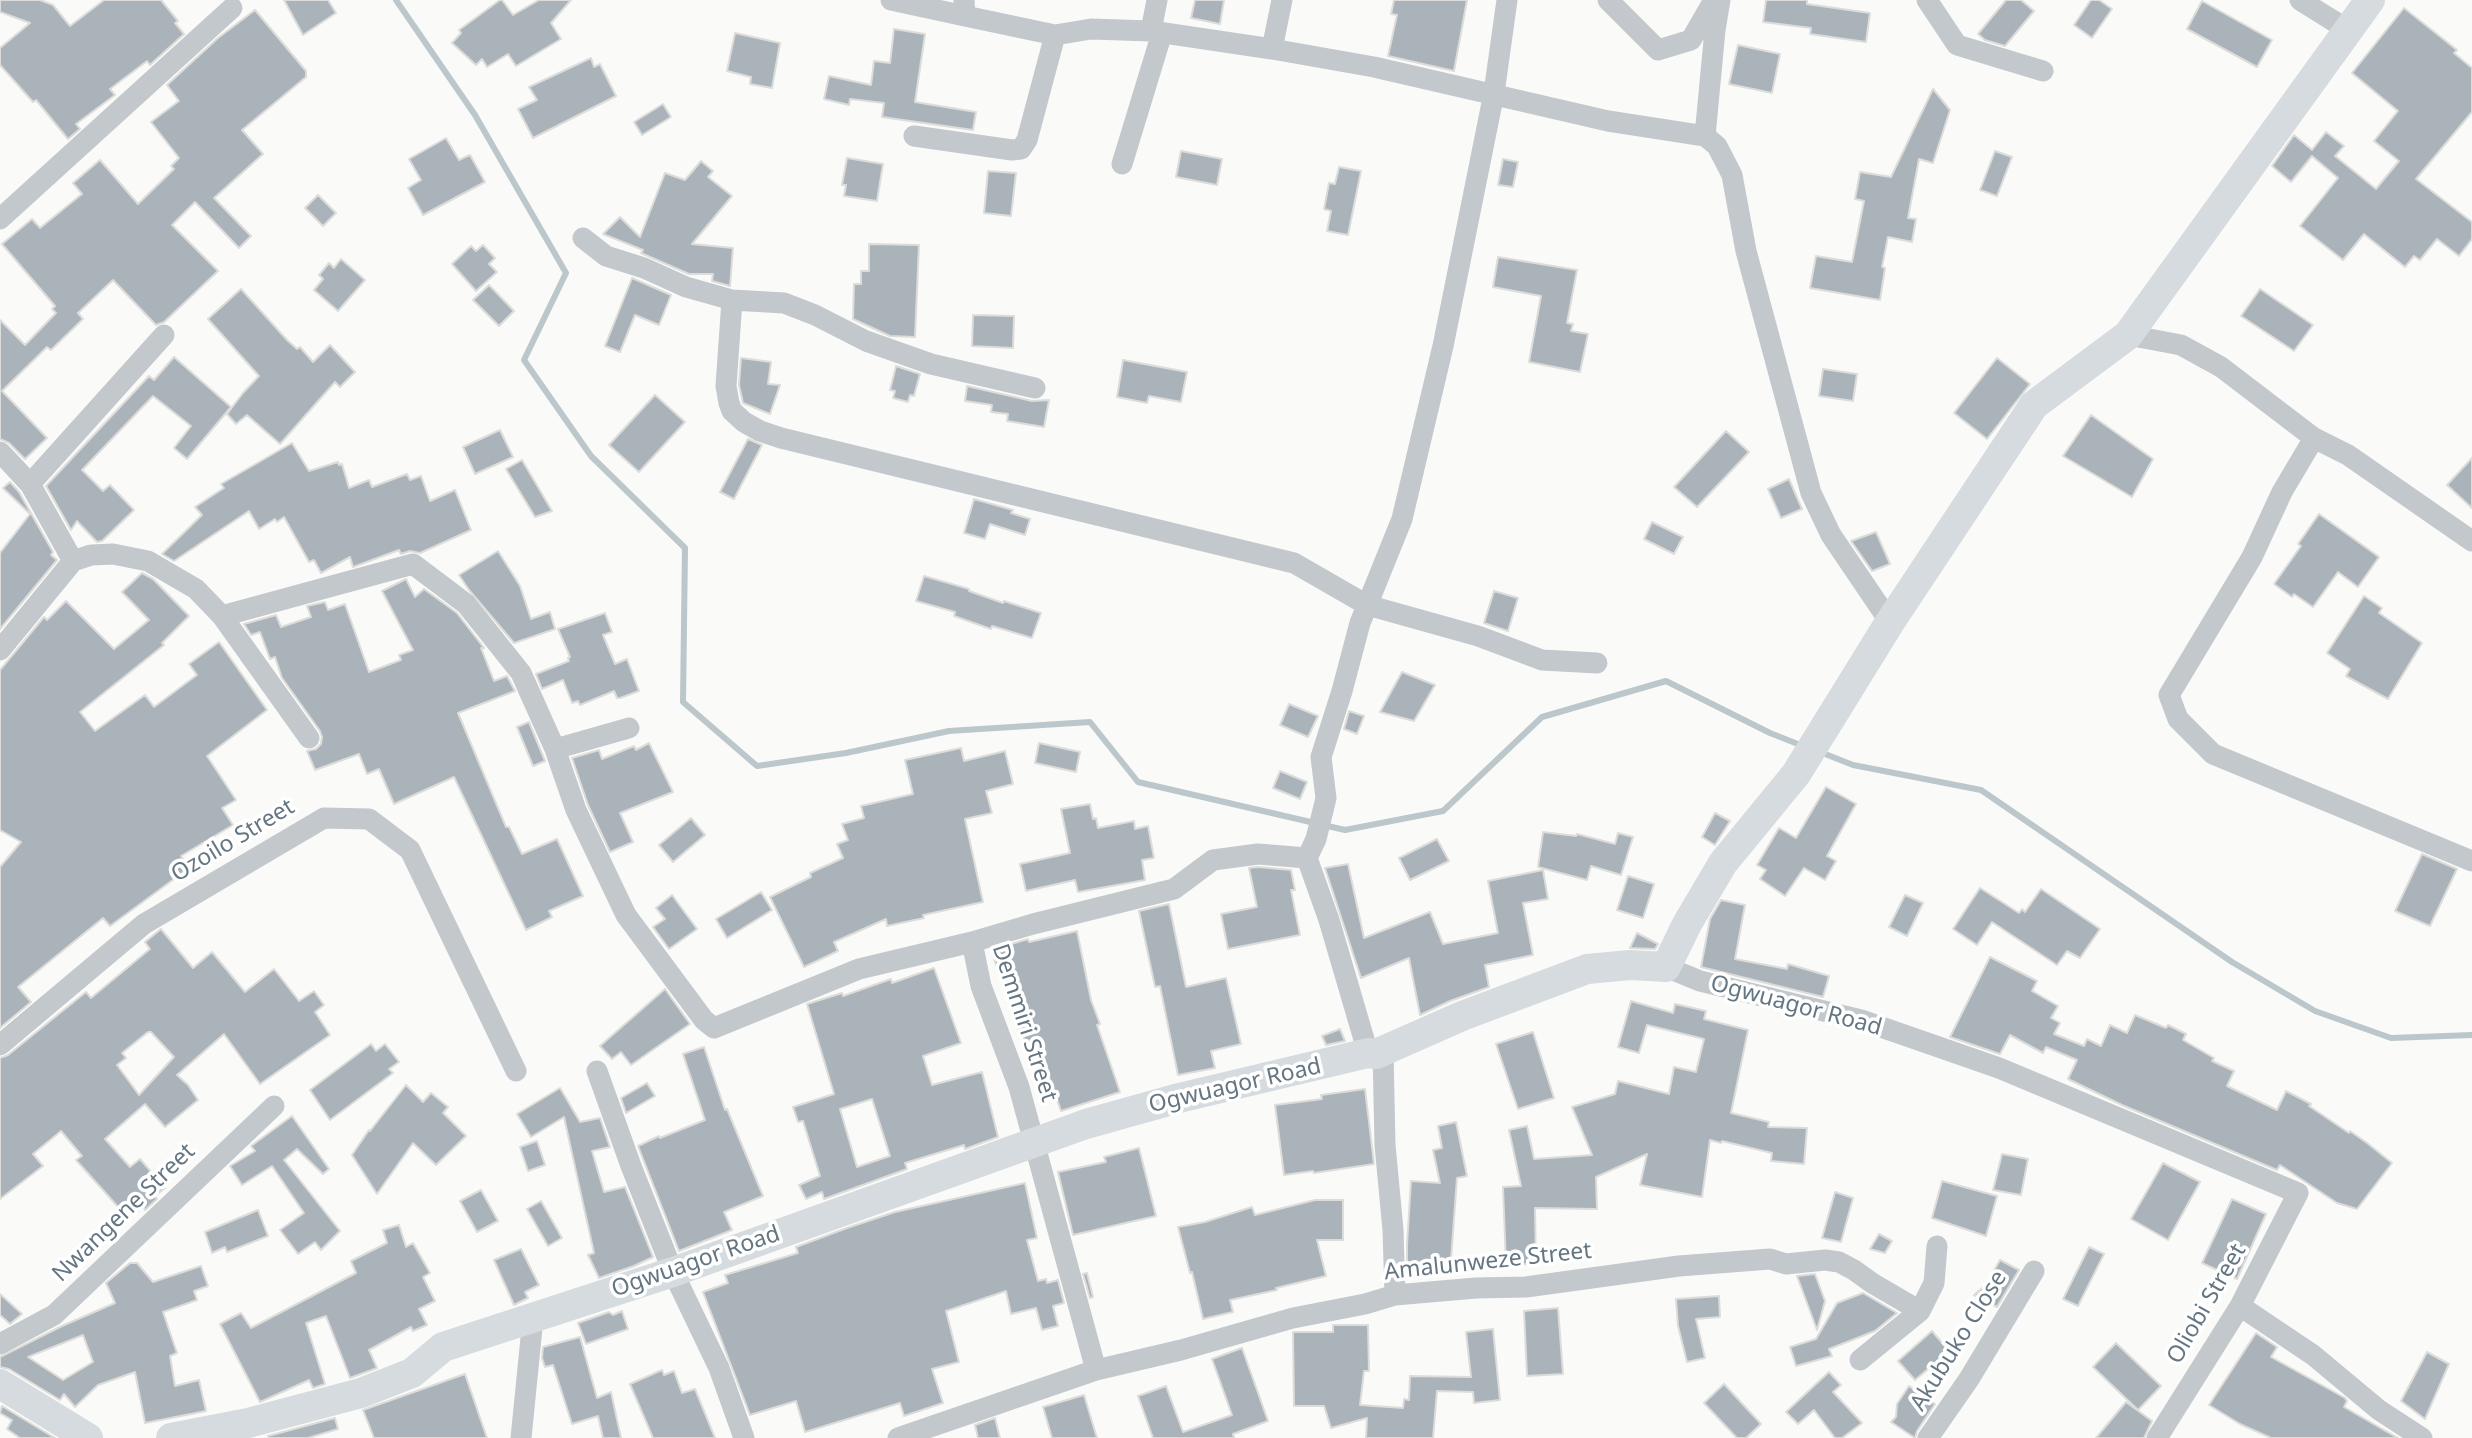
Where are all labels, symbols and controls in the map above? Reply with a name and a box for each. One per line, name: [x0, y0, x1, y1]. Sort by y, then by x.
street label: Ozoilo Street: [166, 793, 300, 889]
street label: Demmiri Street: [985, 941, 1063, 1105]
street label: Ogwuagor Road: [1707, 970, 1885, 1042]
street label: Ogwuagor Road: [1146, 1053, 1324, 1119]
street label: Nwangene Street: [47, 1138, 201, 1288]
street label: Ogwuagor Road: [608, 1220, 784, 1304]
street label: Amalunweze Street: [1383, 1237, 1593, 1287]
street label: Oliobi Street: [2162, 1239, 2252, 1369]
street label: Akubuko Close: [1905, 1266, 2013, 1416]

